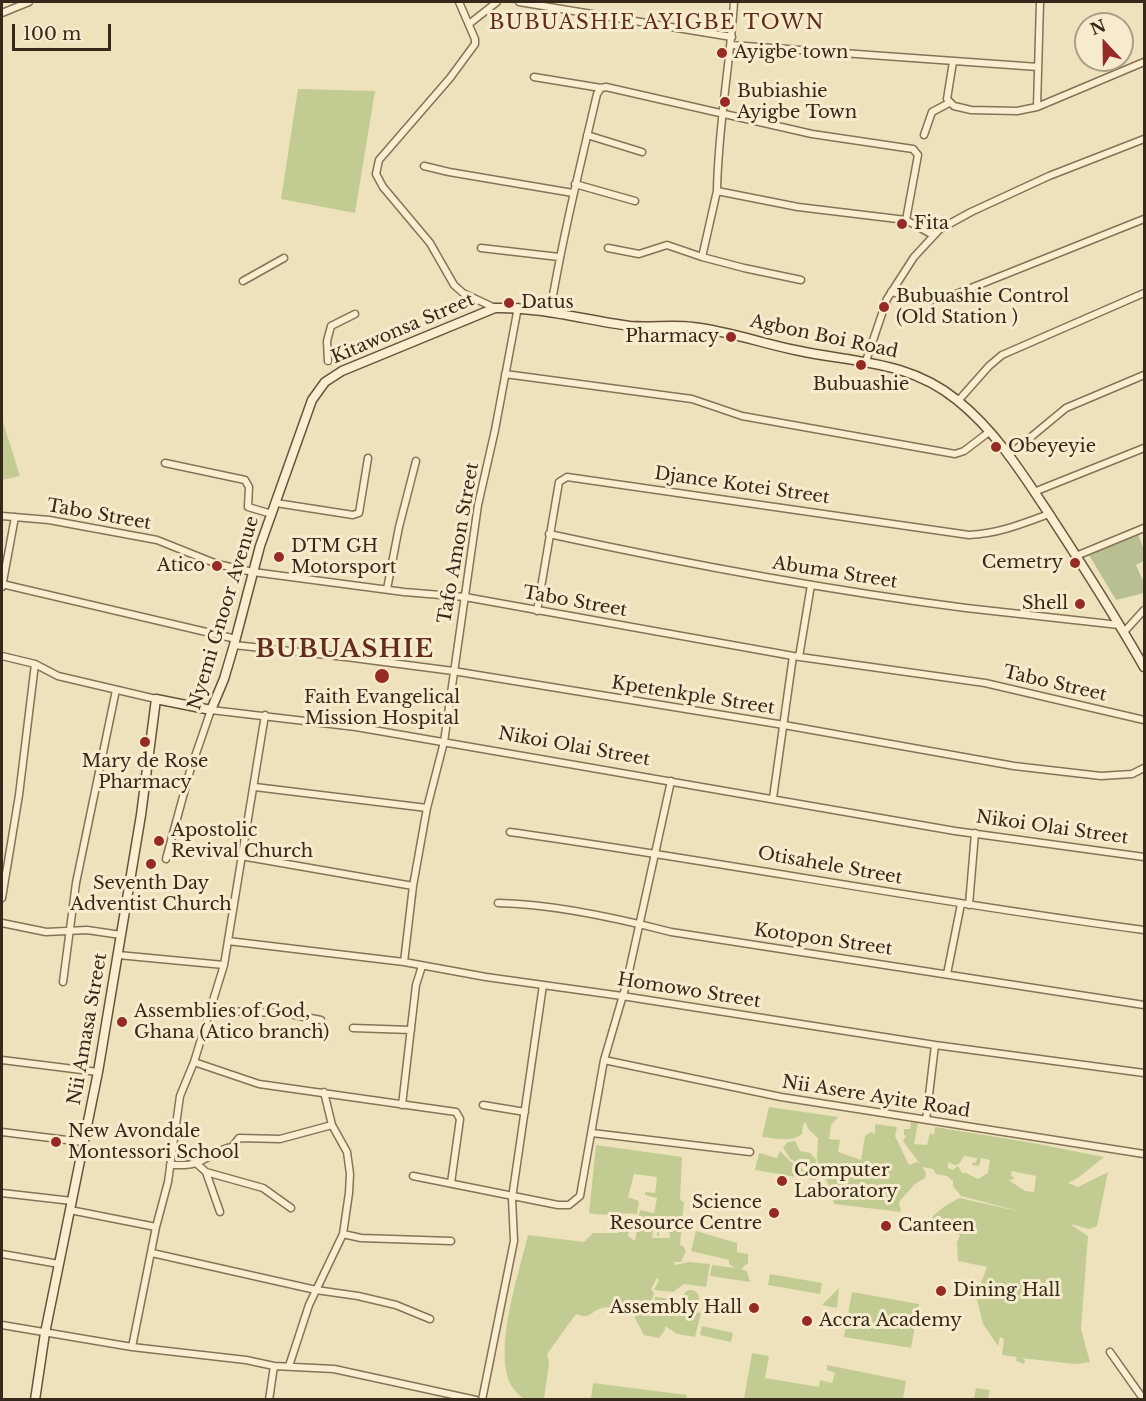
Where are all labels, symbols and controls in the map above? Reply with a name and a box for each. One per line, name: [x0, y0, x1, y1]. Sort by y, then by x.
district label: BUBUASHIE AYIGBE TOWN: [489, 11, 825, 35]
scale bar: [15, 12, 114, 50]
north arrow: [1074, 12, 1134, 72]
text: N: [1087, 15, 1109, 39]
text: 100 m: [23, 23, 81, 45]
place label: Ayigbe town: [734, 42, 848, 64]
marker: Ayigbe town: [715, 46, 729, 60]
place label: Bubiashie Ayigbe Town: [737, 81, 857, 124]
marker: Bubiashie Ayigbe Town: [718, 95, 732, 109]
place label: Fita: [914, 213, 949, 235]
marker: Fita: [895, 217, 909, 231]
place label: Bubuashie Control (Old Station ): [896, 286, 1069, 328]
street label: Kitawonsa Street: [328, 289, 478, 369]
place label: Datus: [521, 292, 574, 314]
marker: Datus: [502, 296, 516, 310]
marker: Bubuashie Control (Old Station ): [877, 300, 891, 314]
street label: Agbon Boi Road: [748, 311, 900, 363]
place label: Pharmacy: [625, 326, 719, 348]
marker: Pharmacy: [724, 330, 738, 344]
marker: Bubuashie: [854, 358, 868, 372]
place label: Bubuashie: [813, 374, 909, 396]
place label: Obeyeyie: [1008, 436, 1096, 458]
marker: Obeyeyie: [989, 440, 1003, 454]
street label: Tafo Amon Street: [434, 461, 484, 625]
street label: Djance Kotei Street: [653, 463, 831, 509]
street label: Tabo Street: [45, 495, 153, 535]
street label: Nyemi Gnoor Avenue: [184, 513, 264, 713]
place label: DTM GH Motorsport: [291, 536, 397, 578]
marker: DTM GH Motorsport: [272, 550, 286, 564]
street label: Abuma Street: [771, 552, 899, 594]
place label: Cemetry: [982, 552, 1063, 574]
place label: Atico: [157, 555, 205, 577]
marker: Cemetry: [1068, 556, 1082, 570]
marker: Atico: [210, 559, 224, 573]
street label: Tabo Street: [521, 582, 629, 622]
place label: Shell: [1022, 593, 1068, 615]
marker: Shell: [1073, 597, 1087, 611]
district label: BUBUASHIE: [255, 636, 435, 664]
street label: Tabo Street: [1001, 662, 1109, 706]
marker: Faith Evangelical Mission Hospital: [373, 667, 391, 685]
street label: Kpetenkple Street: [610, 672, 776, 720]
place label: Faith Evangelical Mission Hospital: [304, 687, 460, 730]
street label: Nikoi Olai Street: [496, 723, 652, 771]
marker: Mary de Rose Pharmacy: [138, 735, 152, 749]
place label: Mary de Rose Pharmacy: [82, 751, 208, 794]
street label: Nikoi Olai Street: [974, 807, 1130, 849]
place label: Apostolic Revival Church: [171, 820, 313, 862]
marker: Apostolic Revival Church: [152, 834, 166, 848]
street label: Otisahele Street: [756, 843, 904, 889]
marker: Seventh Day Adventist Church: [144, 857, 158, 871]
place label: Seventh Day Adventist Church: [70, 873, 232, 916]
street label: Kotopon Street: [752, 920, 894, 960]
street label: Nii Amasa Street: [64, 951, 112, 1107]
street label: Homowo Street: [616, 969, 762, 1013]
place label: Assemblies of God, Ghana (Atico branch): [134, 1001, 329, 1044]
marker: Assemblies of God, Ghana (Atico branch): [115, 1015, 129, 1029]
street label: Nii Asere Ayite Road: [780, 1071, 972, 1123]
place label: New Avondale Montessori School: [68, 1121, 239, 1164]
marker: New Avondale Montessori School: [49, 1135, 63, 1149]
place label: Computer Laboratory: [794, 1160, 898, 1202]
marker: Computer Laboratory: [775, 1174, 789, 1188]
place label: Science Resource Centre: [609, 1192, 762, 1234]
marker: Science Resource Centre: [767, 1206, 781, 1220]
place label: Canteen: [898, 1215, 975, 1237]
marker: Canteen: [879, 1219, 893, 1233]
place label: Dining Hall: [953, 1280, 1060, 1302]
marker: Dining Hall: [934, 1284, 948, 1298]
place label: Assembly Hall: [610, 1297, 742, 1319]
marker: Assembly Hall: [747, 1301, 761, 1315]
place label: Accra Academy: [819, 1310, 962, 1332]
marker: Accra Academy: [800, 1314, 814, 1328]

